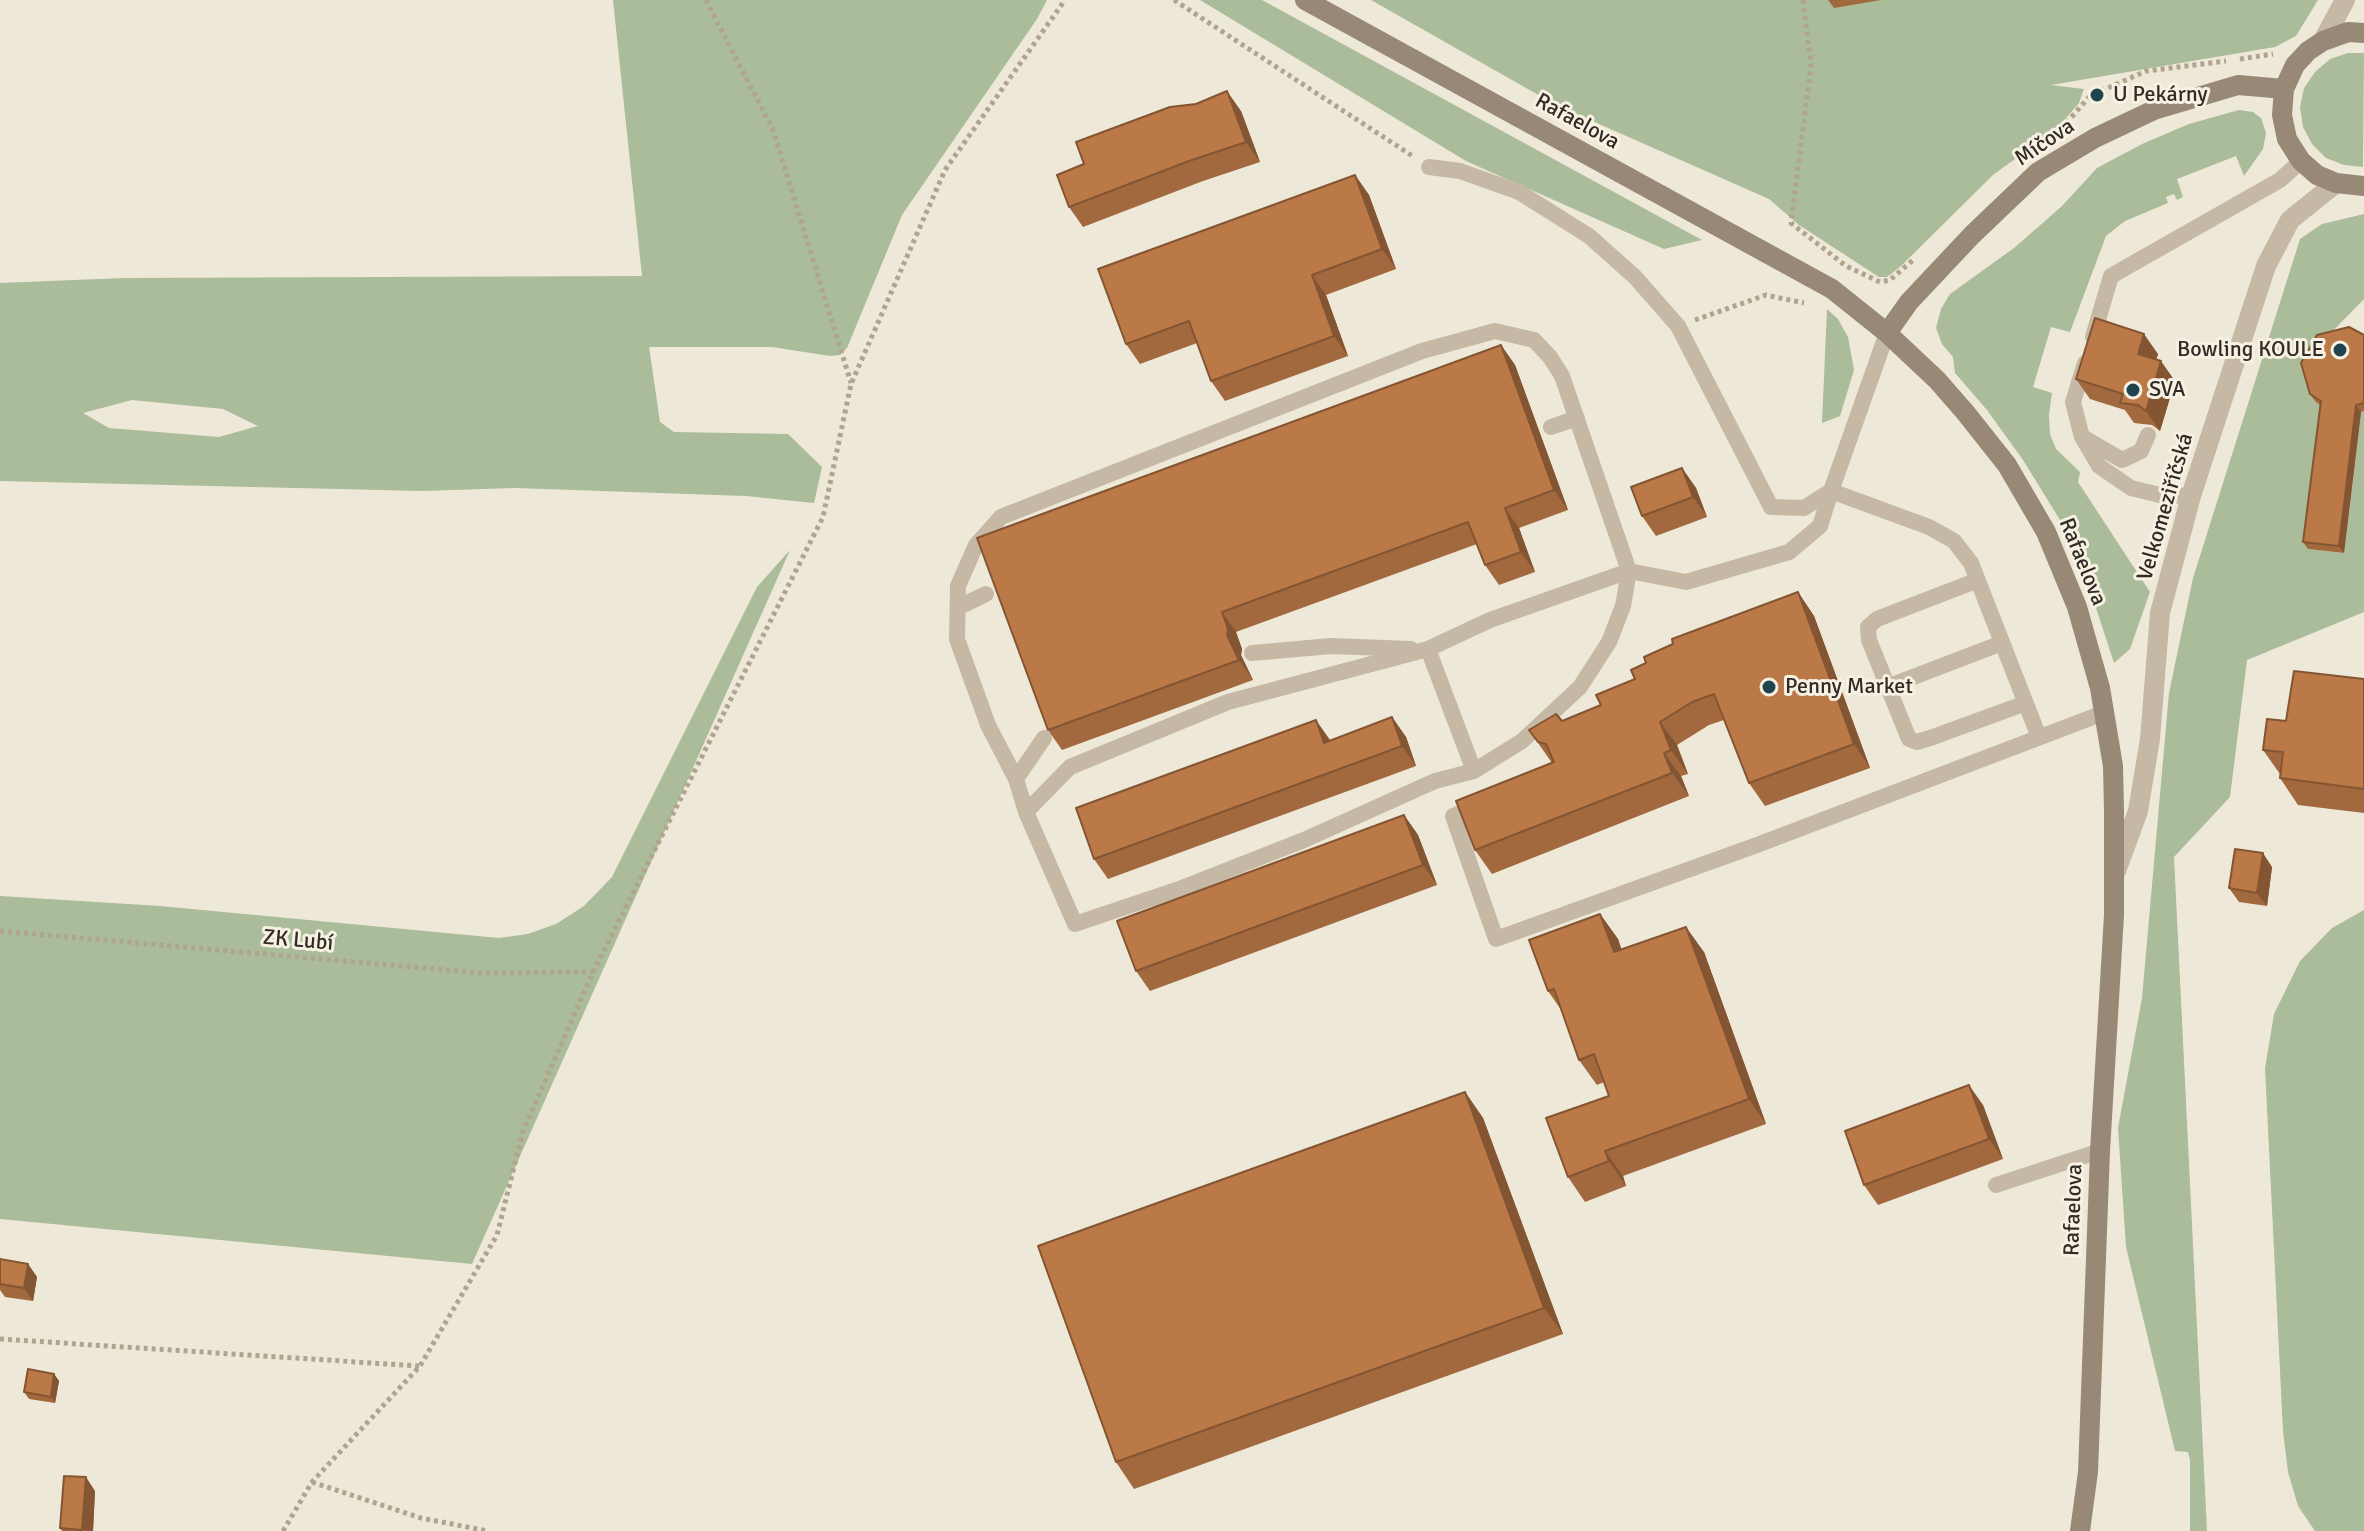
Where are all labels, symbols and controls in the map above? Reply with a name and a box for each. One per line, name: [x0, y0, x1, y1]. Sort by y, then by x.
place label: U Pekárny: [2113, 82, 2208, 108]
marker: U Pekárny: [2088, 86, 2106, 104]
street label: Rafaelova: [1530, 88, 1624, 156]
street label: Míčova: [2010, 114, 2080, 172]
place label: Bowling KOULE: [2177, 337, 2324, 363]
marker: Bowling KOULE: [2331, 341, 2349, 359]
place label: SVA: [2149, 377, 2185, 403]
marker: SVA: [2124, 381, 2142, 399]
street label: Velkomeziříčská: [2132, 430, 2200, 584]
street label: Rafaelova: [2052, 514, 2112, 610]
place label: Penny Market: [1785, 674, 1913, 700]
marker: Penny Market: [1760, 678, 1778, 696]
street label: ZK Lubí: [262, 925, 334, 957]
street label: Rafaelova: [2059, 1163, 2089, 1257]

